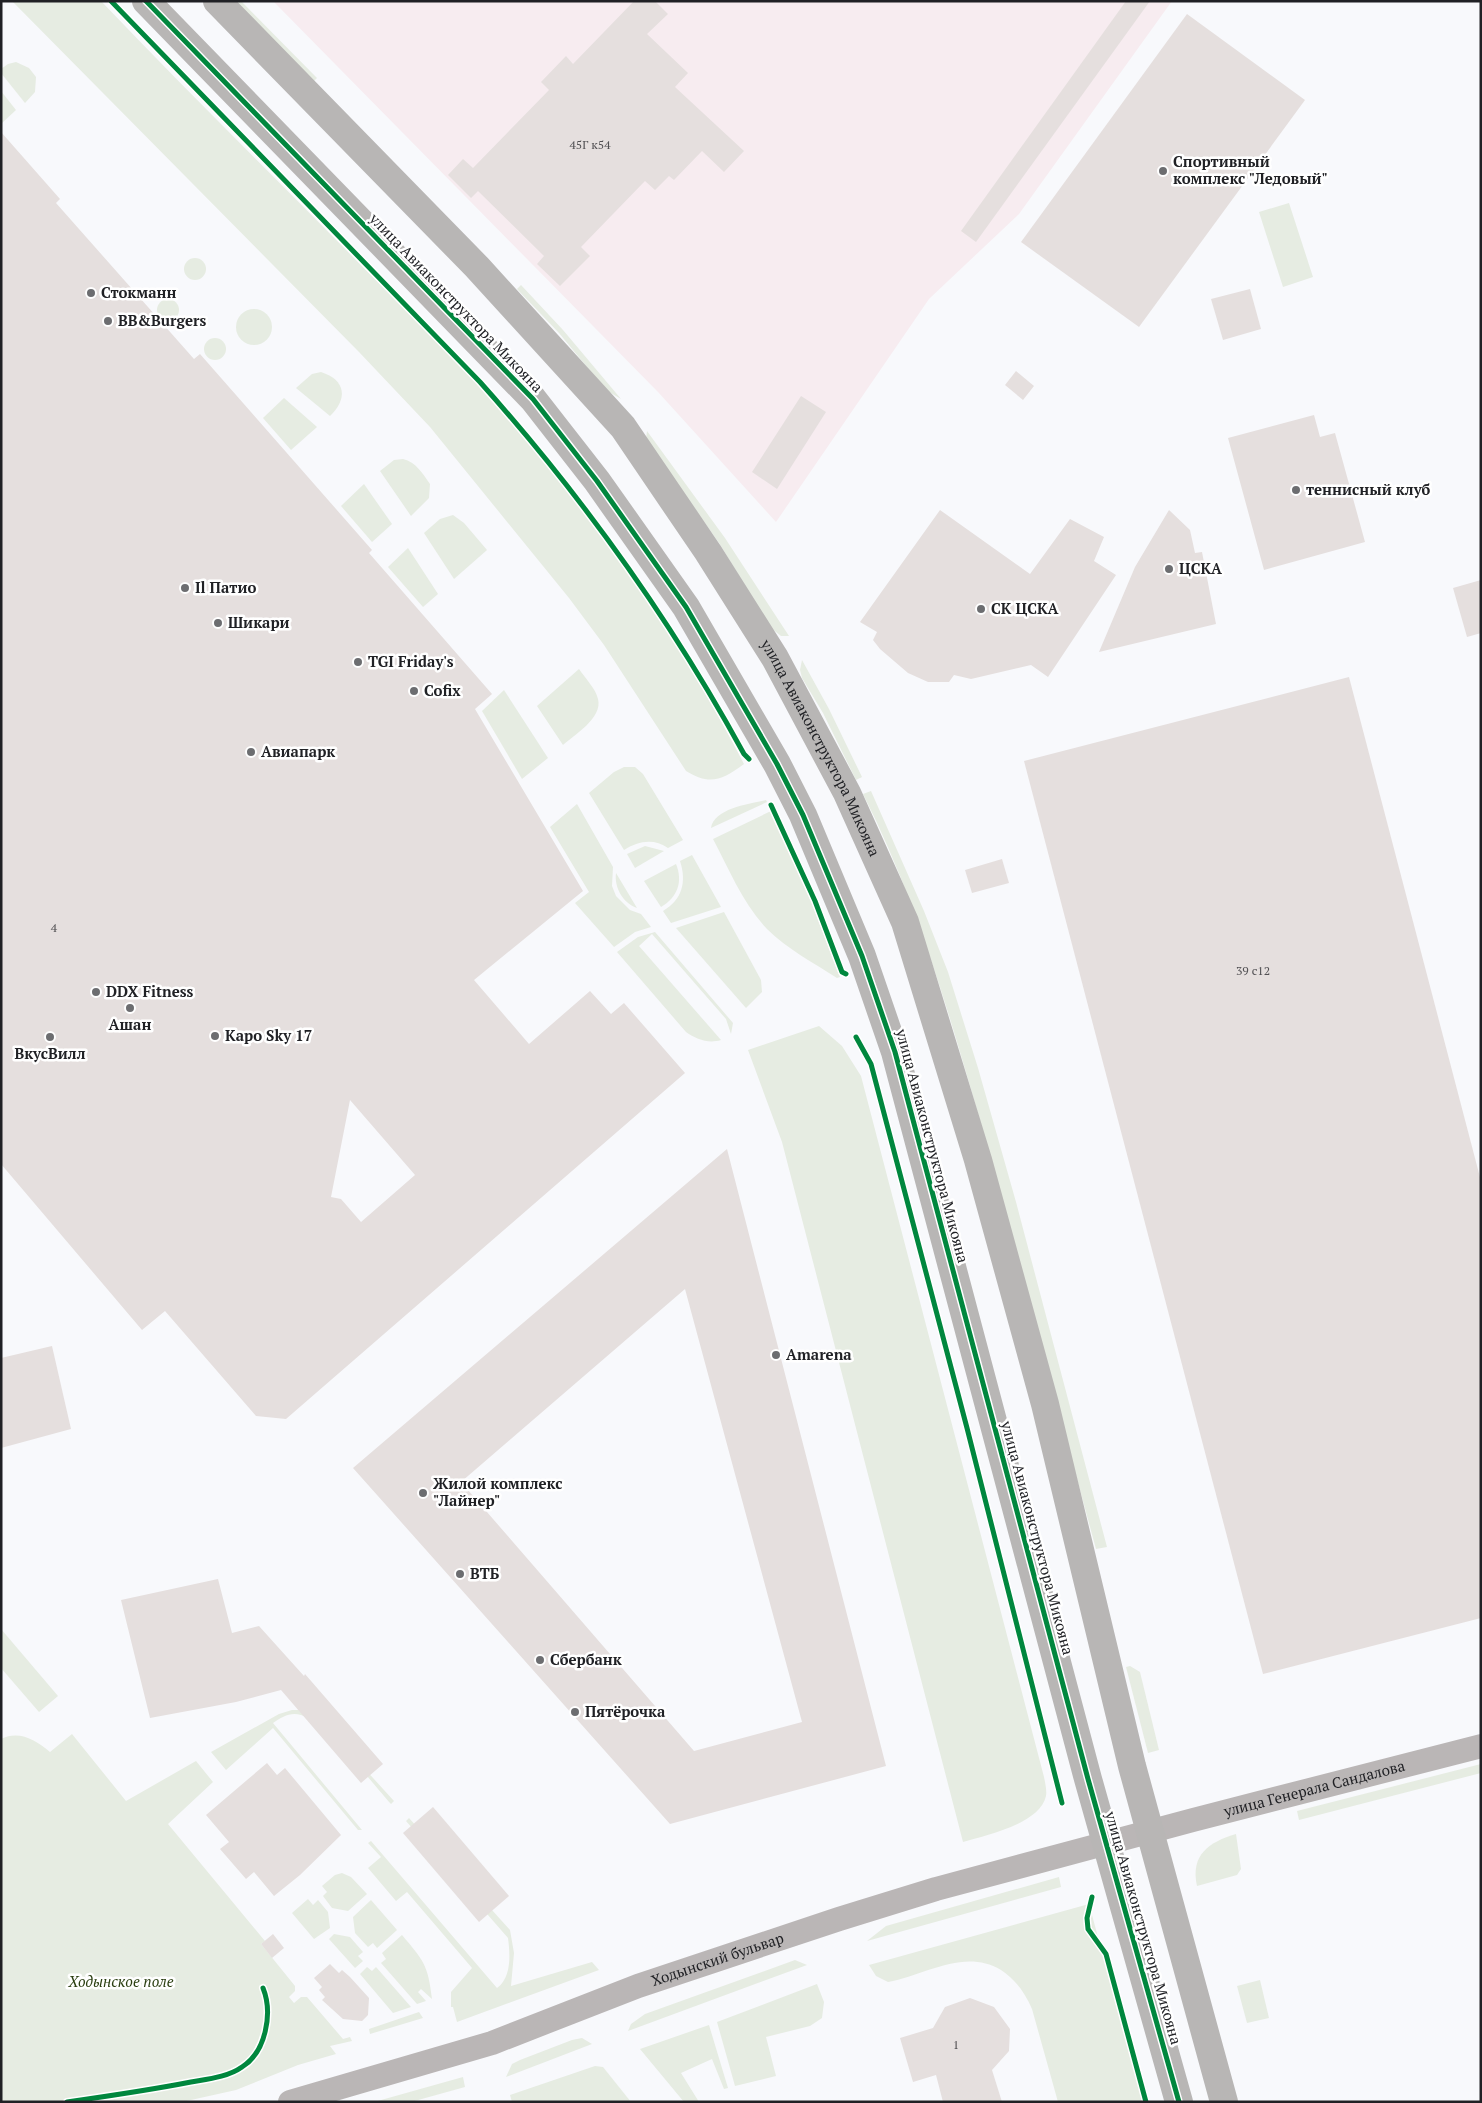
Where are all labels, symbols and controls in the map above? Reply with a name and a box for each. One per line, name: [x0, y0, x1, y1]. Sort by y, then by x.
house number: 45Г к54: [569, 137, 611, 152]
place label: Спортивный комплекс "Ледовый": [1173, 151, 1328, 188]
marker: Спортивный комплекс "Ледовый": [1157, 165, 1169, 177]
street label: улица Авиаконструктора Микояна: [365, 208, 548, 396]
place label: Стокманн: [101, 282, 177, 302]
marker: Стокманн: [85, 287, 97, 299]
place label: BB&Burgers: [118, 310, 206, 330]
marker: BB&Burgers: [102, 315, 114, 327]
place label: теннисный клуб: [1306, 479, 1431, 499]
marker: теннисный клуб: [1290, 484, 1302, 496]
place label: ЦСКА: [1179, 558, 1222, 578]
marker: ЦСКА: [1163, 563, 1175, 575]
place label: Il Патио: [195, 577, 257, 597]
marker: Il Патио: [179, 582, 191, 594]
place label: СК ЦСКА: [991, 598, 1058, 618]
marker: СК ЦСКА: [975, 603, 987, 615]
place label: Шикари: [228, 612, 290, 632]
marker: Шикари: [212, 617, 224, 629]
street label: улица Авиаконструктора Микояна: [756, 634, 885, 860]
place label: TGI Friday's: [368, 651, 454, 671]
marker: TGI Friday's: [352, 656, 364, 668]
place label: Cofix: [424, 680, 461, 700]
marker: Cofix: [408, 685, 420, 697]
place label: Авиапарк: [261, 741, 335, 761]
marker: Авиапарк: [245, 746, 257, 758]
house number: 4: [51, 920, 58, 935]
house number: 39 с12: [1236, 963, 1270, 978]
place label: DDX Fitness: [106, 981, 193, 1001]
marker: DDX Fitness: [90, 986, 102, 998]
marker: Ашан: [124, 1002, 136, 1014]
place label: Ашан: [109, 1014, 151, 1034]
place label: Каро Sky 17: [225, 1025, 312, 1045]
street label: улица Авиаконструктора Микояна: [892, 1026, 974, 1265]
marker: Каро Sky 17: [209, 1030, 221, 1042]
marker: ВкусВилл: [44, 1031, 56, 1043]
place label: ВкусВилл: [14, 1043, 86, 1063]
place label: Amarena: [786, 1344, 852, 1364]
marker: Amarena: [770, 1349, 782, 1361]
street label: улица Авиаконструктора Микояна: [997, 1418, 1079, 1657]
place label: Жилой комплекс "Лайнер": [433, 1473, 563, 1510]
marker: Жилой комплекс "Лайнер": [417, 1487, 429, 1499]
place label: ВТБ: [470, 1563, 500, 1583]
marker: ВТБ: [454, 1568, 466, 1580]
place label: Сбербанк: [550, 1649, 622, 1669]
marker: Сбербанк: [534, 1654, 546, 1666]
place label: Пятёрочка: [585, 1701, 666, 1721]
marker: Пятёрочка: [569, 1706, 581, 1718]
street label: улица Генерала Сандалова: [1220, 1755, 1407, 1821]
street label: улица Авиаконструктора Микояна: [1101, 1808, 1187, 2047]
street label: Ходынский бульвар: [648, 1927, 786, 1990]
park label: Ходынское поле: [67, 1971, 174, 1991]
house number: 1: [953, 2037, 959, 2052]

